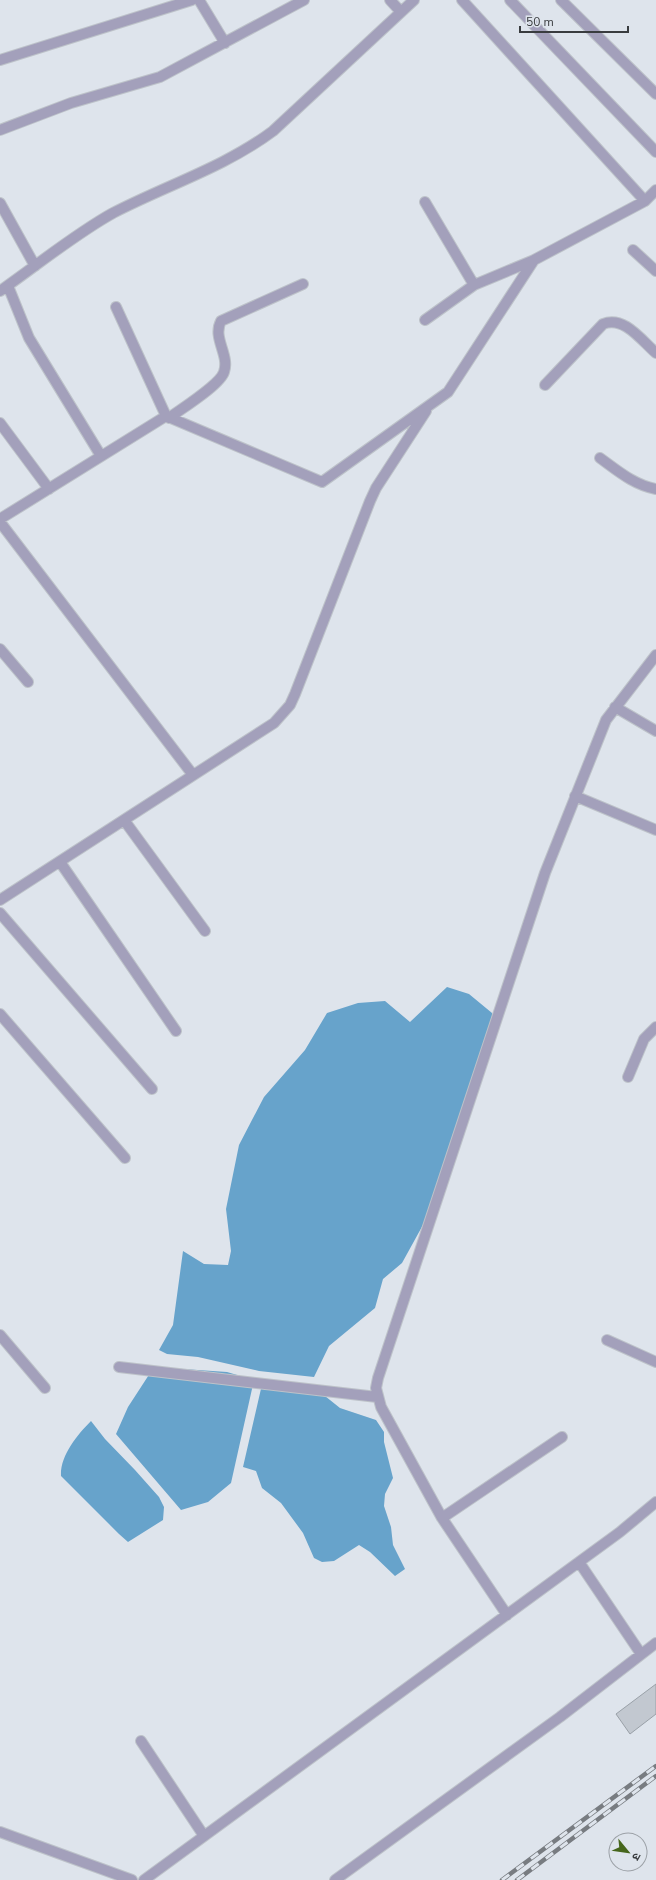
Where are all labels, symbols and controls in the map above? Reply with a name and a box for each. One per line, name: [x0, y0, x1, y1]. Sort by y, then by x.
scale bar: [520, 8, 628, 34]
text: 50 m: [526, 14, 554, 30]
north arrow: [608, 1832, 648, 1872]
text: उ: [628, 1850, 644, 1864]

